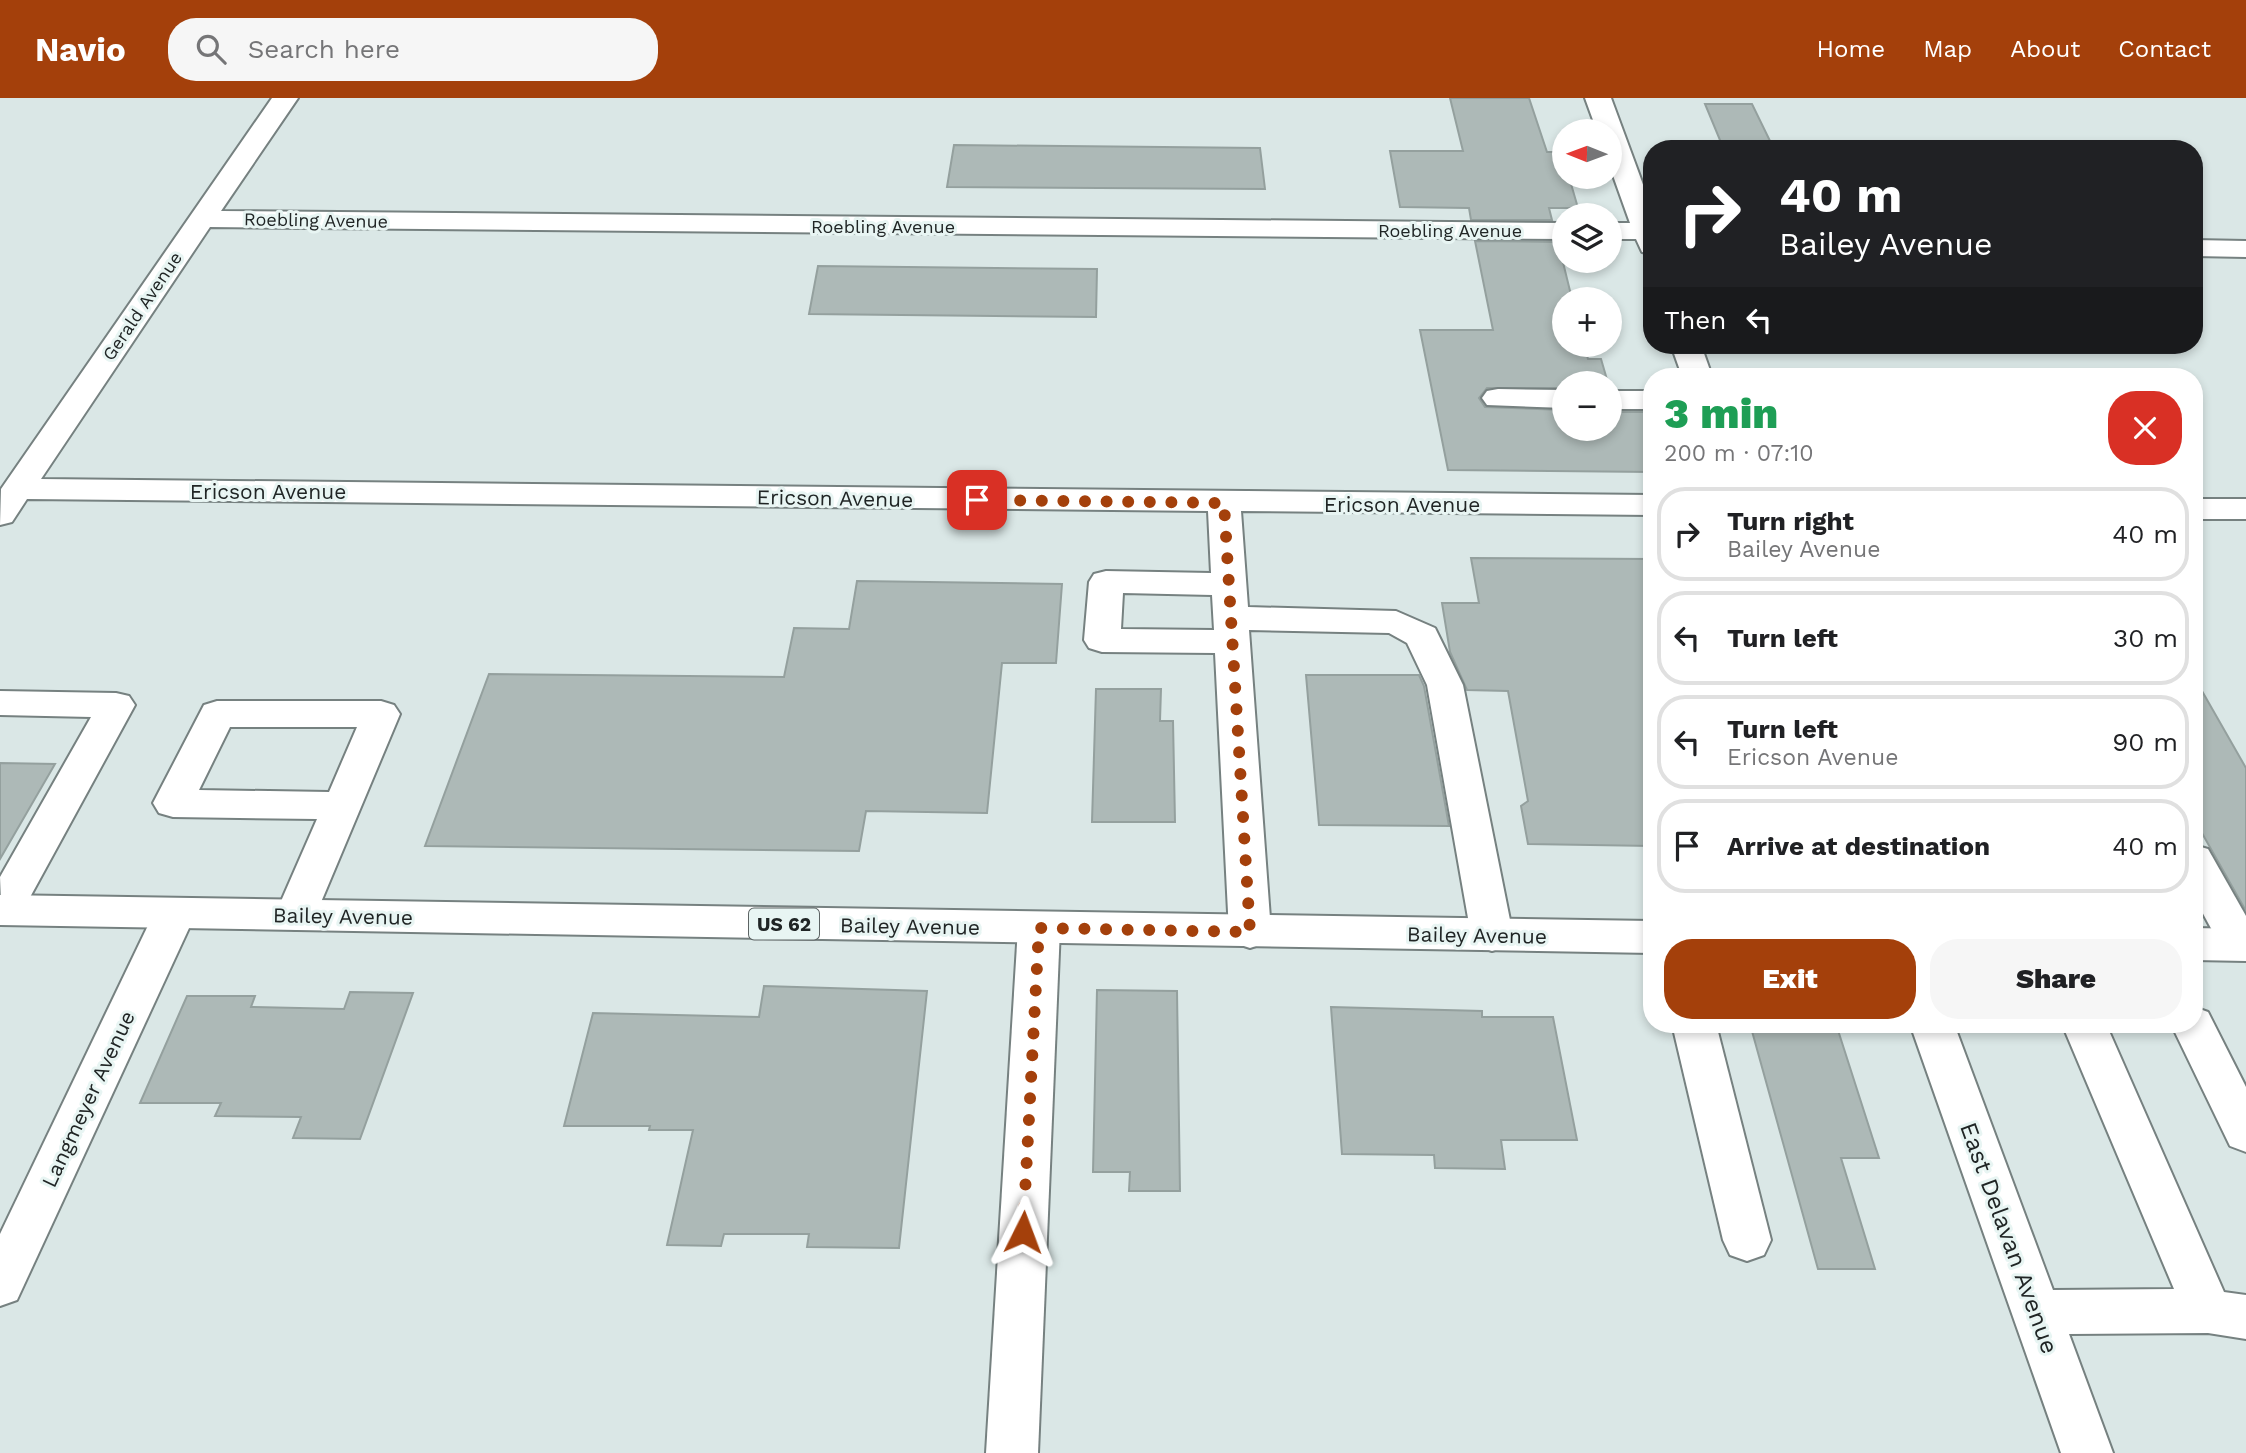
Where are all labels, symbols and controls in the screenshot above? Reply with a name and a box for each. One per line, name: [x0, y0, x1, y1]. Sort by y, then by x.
search box: [168, 18, 658, 81]
text: Navio: [35, 30, 126, 69]
icon: search: [192, 30, 230, 68]
text: Search here: [248, 34, 400, 64]
text: Home: [1817, 35, 1885, 63]
text: Map: [1923, 35, 1972, 63]
text: About: [2010, 35, 2080, 63]
text: Contact: [2118, 35, 2211, 63]
north arrow: [1552, 119, 1622, 189]
map controls: [1552, 119, 1622, 441]
text: 40 m: [1779, 166, 1902, 224]
icon: right: [1664, 168, 1755, 259]
button: layers: [1552, 203, 1622, 273]
street label: Roebling Avenue: [244, 208, 388, 232]
street label: Roebling Avenue: [811, 216, 955, 237]
street label: Roebling Avenue: [1378, 220, 1522, 241]
text: Bailey Avenue: [1779, 225, 1993, 263]
street label: Gerald Avenue: [98, 248, 186, 364]
button: +: [1552, 287, 1622, 357]
icon: left: [1740, 301, 1778, 339]
text: Then: [1664, 305, 1726, 335]
button: −: [1552, 371, 1622, 441]
text: 3 min: [1664, 389, 1778, 438]
button: close: [2108, 391, 2182, 465]
text: 200 m · 07:10: [1664, 440, 1814, 467]
pin: [947, 470, 1007, 530]
street label: Ericson Avenue: [190, 479, 346, 504]
icon: arrive: [958, 481, 996, 519]
street label: Ericson Avenue: [757, 484, 913, 512]
street label: Ericson Avenue: [1324, 492, 1480, 517]
text: Turn right: [1727, 506, 1854, 536]
icon: right: [1668, 515, 1706, 553]
text: 40 m: [2112, 519, 2178, 549]
text: Bailey Avenue: [1727, 536, 1880, 563]
icon: left: [1668, 619, 1706, 657]
text: Turn left: [1727, 623, 1838, 653]
text: 30 m: [2113, 623, 2178, 653]
text: Turn left: [1727, 714, 1838, 744]
icon: left: [1668, 723, 1706, 761]
text: 90 m: [2112, 727, 2178, 757]
text: Ericson Avenue: [1727, 744, 1899, 771]
icon: arrive: [1668, 827, 1706, 865]
text: Arrive at destination: [1727, 831, 1990, 861]
text: 40 m: [2112, 831, 2178, 861]
street label: Bailey Avenue: [273, 902, 413, 930]
road number: US 62: [749, 908, 819, 940]
street label: Bailey Avenue: [840, 912, 980, 940]
street label: Bailey Avenue: [1407, 921, 1547, 949]
button: Exit: [1664, 939, 1916, 1019]
button: Share: [1930, 939, 2182, 1019]
street label: Langmeyer Avenue: [36, 1007, 140, 1191]
street label: East Delavan Avenue: [1954, 1118, 2064, 1358]
position arrow: [986, 1195, 1060, 1269]

